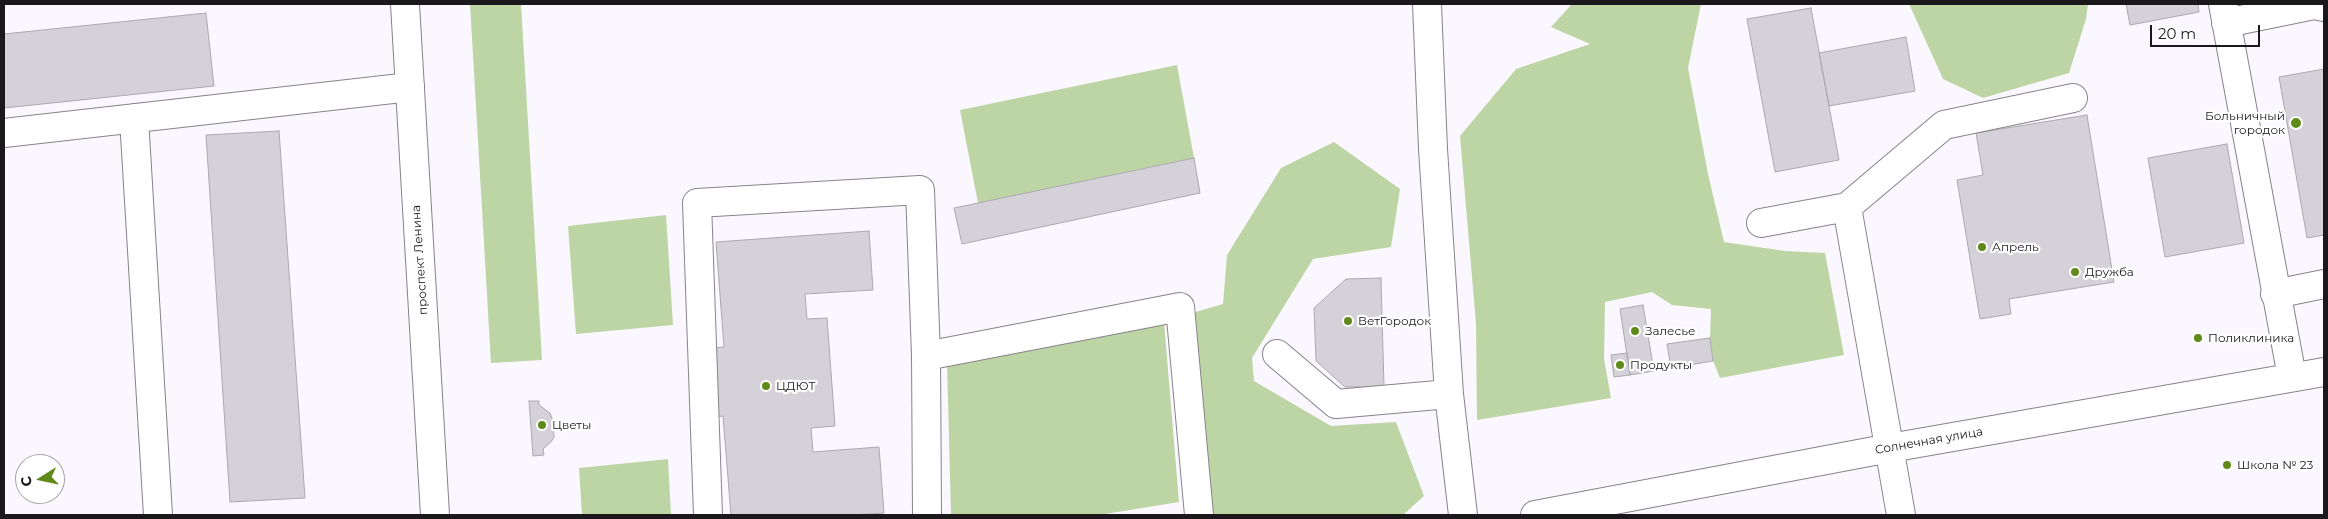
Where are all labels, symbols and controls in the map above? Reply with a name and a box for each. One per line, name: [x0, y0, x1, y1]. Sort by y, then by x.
scale bar: [2153, 15, 2263, 47]
text: 20 m: [2158, 24, 2196, 43]
place label: Больничный городок: [2205, 109, 2285, 137]
marker: Больничный городок: [2289, 116, 2303, 130]
street label: проспект Ленина: [409, 205, 431, 315]
place label: Апрель: [1992, 240, 2039, 254]
marker: Апрель: [1976, 241, 1988, 253]
place label: Дружба: [2085, 265, 2134, 279]
marker: Дружба: [2069, 266, 2081, 278]
place label: ВетГородок: [1358, 314, 1431, 328]
marker: ВетГородок: [1342, 315, 1354, 327]
place label: Залесье: [1645, 324, 1695, 338]
marker: Залесье: [1629, 325, 1641, 337]
place label: Поликлиника: [2208, 331, 2294, 345]
marker: Поликлиника: [2192, 332, 2204, 344]
place label: Продукты: [1630, 358, 1692, 372]
marker: Продукты: [1614, 359, 1626, 371]
place label: ЦДЮТ: [776, 379, 815, 393]
marker: ЦДЮТ: [760, 380, 772, 392]
place label: Цветы: [552, 418, 591, 432]
marker: Цветы: [536, 419, 548, 431]
street label: Солнечная улица: [1874, 424, 1984, 458]
north arrow: [15, 454, 65, 504]
place label: Школа № 23: [2237, 458, 2313, 472]
marker: Школа № 23: [2221, 459, 2233, 471]
text: С: [16, 475, 36, 488]

